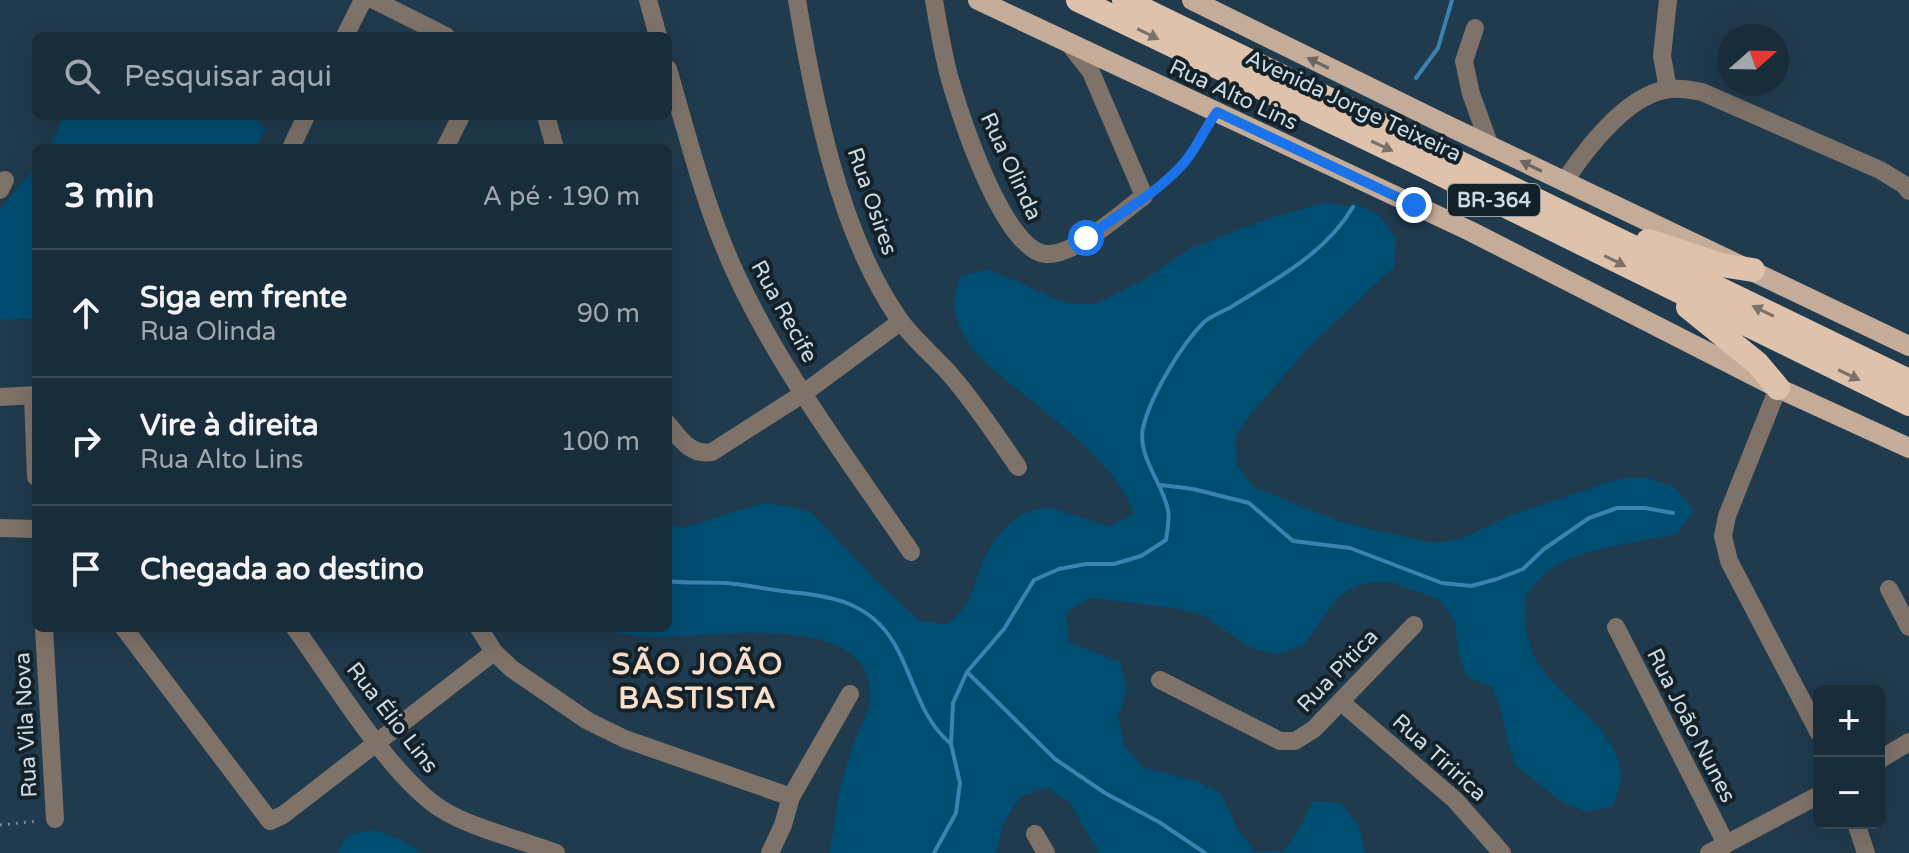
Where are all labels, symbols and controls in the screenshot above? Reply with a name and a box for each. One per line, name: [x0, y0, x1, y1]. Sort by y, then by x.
north arrow: [1717, 24, 1789, 96]
one-way arrow: [1136, 28, 1159, 41]
search box: [32, 32, 672, 120]
street label: Avenida Jorge Teixeira: [1242, 45, 1465, 167]
icon: search: [60, 54, 104, 98]
street label: Rua Alto Lins: [1165, 54, 1302, 136]
one-way arrow: [1306, 56, 1329, 69]
text: Pesquisar aqui: [124, 58, 332, 95]
street label: Rua Olinda: [975, 109, 1047, 224]
one-way arrow: [1371, 139, 1394, 153]
street label: Rua Osires: [842, 144, 903, 259]
one-way arrow: [1519, 159, 1542, 173]
text: 3 min: [64, 176, 155, 217]
text: A pé · 190 m: [483, 181, 640, 212]
road number: BR-364: [1448, 184, 1540, 216]
route end: [1396, 187, 1432, 223]
route start: [1068, 220, 1104, 256]
one-way arrow: [1604, 254, 1627, 268]
street label: Rua Recife: [745, 256, 823, 367]
text: Siga em frente: [140, 279, 347, 316]
icon: ahead: [64, 291, 108, 335]
text: 90 m: [577, 298, 640, 329]
one-way arrow: [1751, 304, 1774, 317]
text: Rua Olinda: [140, 316, 276, 347]
one-way arrow: [1838, 368, 1861, 382]
text: Vire à direita: [140, 407, 319, 444]
icon: right: [64, 419, 108, 463]
text: 100 m: [560, 426, 640, 457]
text: Rua Alto Lins: [140, 444, 304, 475]
icon: arrive: [64, 547, 108, 591]
text: Chegada ao destino: [140, 551, 424, 588]
street label: Rua Pitica: [1292, 624, 1384, 718]
street label: Rua João Nunes: [1641, 644, 1741, 807]
district label: SÃO JOÃO BASTISTA: [612, 646, 784, 717]
street label: Rua Vila Nova: [9, 652, 43, 798]
street label: Rua Élio Lins: [341, 656, 444, 778]
map controls: [1813, 685, 1885, 829]
button: +: [1813, 685, 1885, 757]
street label: Rua Tiririca: [1387, 709, 1492, 807]
button: −: [1813, 757, 1885, 829]

